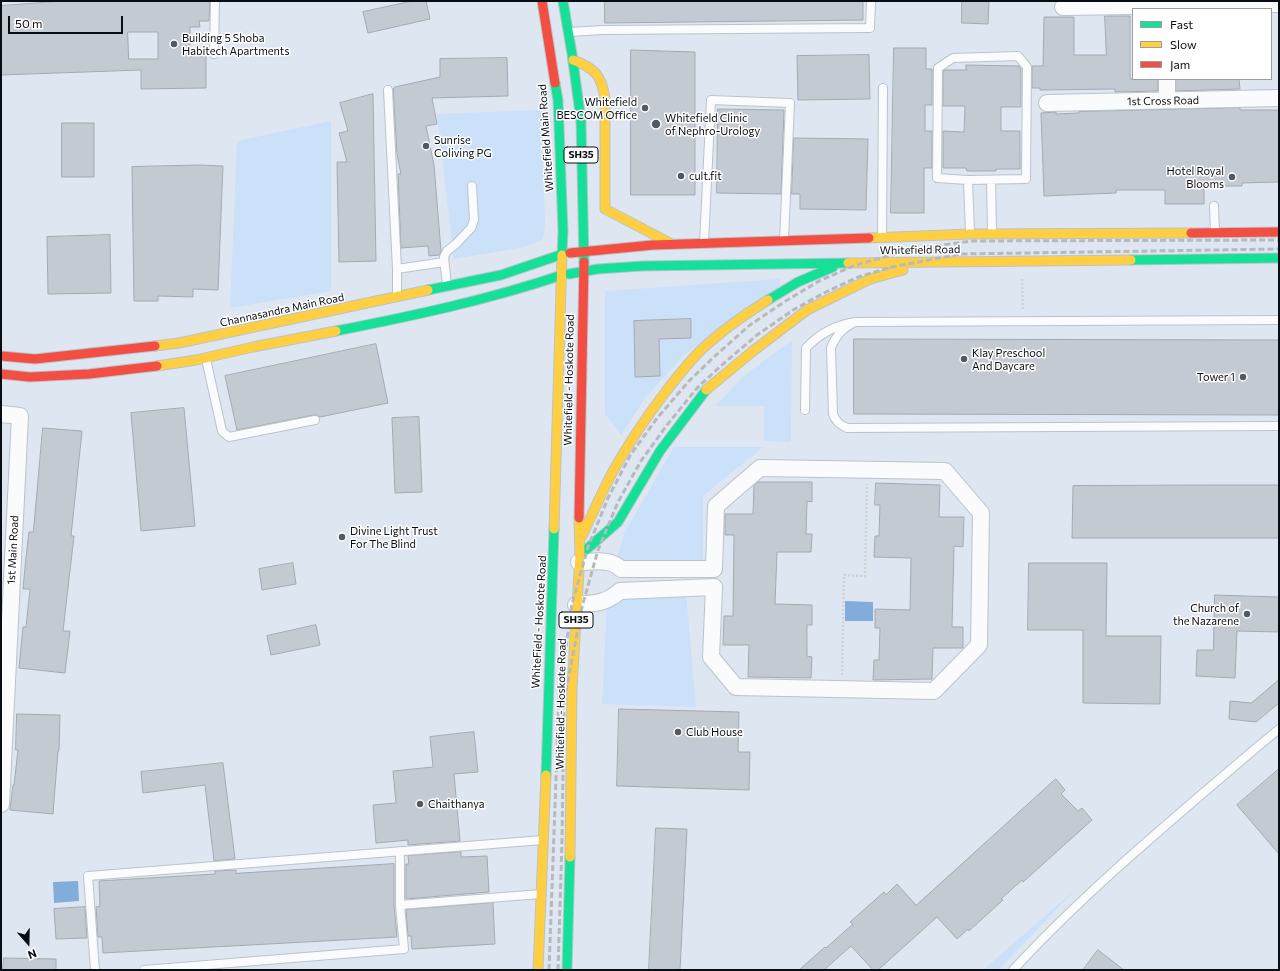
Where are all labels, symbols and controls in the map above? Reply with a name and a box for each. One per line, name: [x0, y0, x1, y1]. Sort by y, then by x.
scale bar: [10, 8, 125, 34]
legend: [1132, 8, 1272, 80]
text: 50 m: [15, 16, 43, 30]
text: Fast: [1170, 17, 1193, 31]
place label: Building 5 Shoba Habitech Apartments: [182, 31, 289, 57]
text: Slow: [1170, 37, 1197, 51]
marker: Building 5 Shoba Habitech Apartments: [169, 39, 179, 49]
text: Jam: [1170, 57, 1190, 71]
street label: Whitefield Main Road: [536, 84, 556, 192]
street label: 1st Cross Road: [1127, 94, 1199, 108]
place label: Whitefield BESCOM Office: [556, 95, 637, 121]
marker: Whitefield BESCOM Office: [640, 103, 650, 113]
place label: Whitefield Clinic of Nephro-Urology: [665, 111, 760, 137]
marker: Whitefield Clinic of Nephro-Urology: [650, 118, 662, 130]
place label: Sunrise Coliving PG: [434, 133, 492, 159]
marker: Sunrise Coliving PG: [421, 141, 431, 151]
road number: SH35: [564, 147, 598, 163]
place label: Hotel Royal Blooms: [1167, 164, 1224, 190]
place label: cult.fit: [689, 169, 722, 183]
marker: cult.fit: [676, 171, 686, 181]
marker: Hotel Royal Blooms: [1227, 172, 1237, 182]
street label: Whitefield Road: [880, 243, 960, 257]
street label: Channasandra Main Road: [219, 290, 345, 330]
street label: Whitefield - Hoskote Road: [561, 314, 577, 446]
place label: Klay Preschool And Daycare: [972, 346, 1045, 372]
marker: Klay Preschool And Daycare: [959, 354, 969, 364]
place label: Tower 1: [1197, 370, 1235, 384]
marker: Tower 1: [1238, 372, 1248, 382]
street label: 1st Main Road: [5, 515, 21, 585]
place label: Divine Light Trust For The Blind: [350, 524, 438, 550]
marker: Divine Light Trust For The Blind: [337, 532, 347, 542]
street label: WhiteField - Hoskote Road: [529, 555, 549, 689]
place label: Church of the Nazarene: [1173, 601, 1239, 627]
marker: Church of the Nazarene: [1242, 609, 1252, 619]
road number: SH35: [559, 612, 593, 628]
street label: Whitefield - Hoskote Road: [553, 638, 569, 770]
place label: Club House: [686, 725, 743, 739]
marker: Club House: [673, 727, 683, 737]
place label: Chaithanya: [428, 797, 484, 811]
marker: Chaithanya: [415, 799, 425, 809]
north arrow: [8, 923, 48, 963]
text: N: [26, 947, 38, 962]

